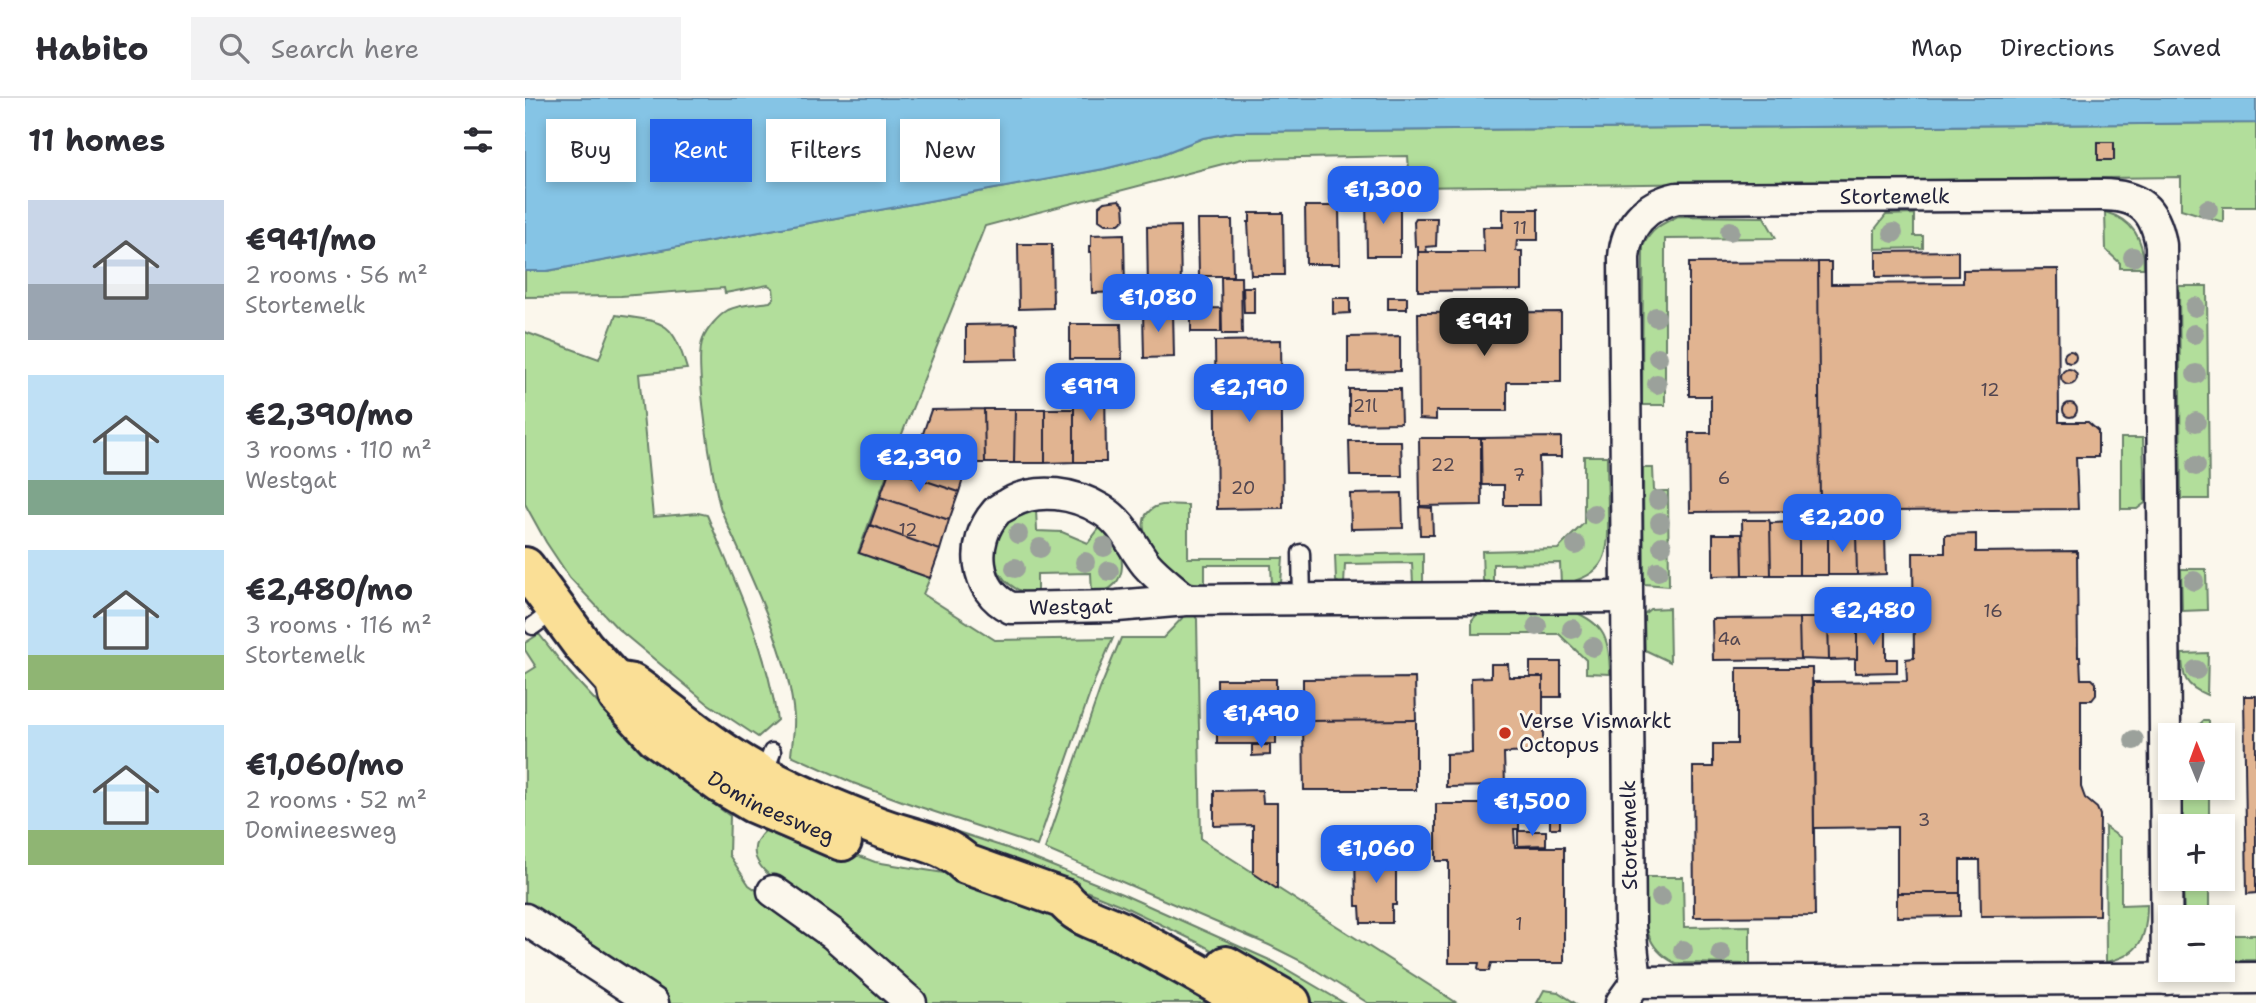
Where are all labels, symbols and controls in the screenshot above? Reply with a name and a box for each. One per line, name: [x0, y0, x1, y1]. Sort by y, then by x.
search box: [191, 17, 681, 80]
text: Habito: [35, 26, 149, 71]
icon: search: [215, 29, 253, 67]
text: Search here: [271, 31, 419, 66]
text: Map: [1911, 32, 1962, 64]
text: Directions: [2000, 32, 2115, 64]
text: Saved: [2153, 32, 2221, 64]
chip: Buy: [546, 119, 636, 182]
chip: Rent: [650, 119, 752, 182]
chip: Filters: [766, 119, 886, 182]
chip: New: [900, 119, 1000, 182]
text: 11 homes: [28, 120, 165, 161]
icon: filters: [459, 121, 497, 159]
pin: €1,300: [1326, 166, 1440, 226]
text: €1,300: [1344, 174, 1422, 204]
street label: Stortemelk: [1840, 182, 1950, 211]
house number: 11: [1513, 216, 1527, 240]
text: €941/mo: [245, 219, 377, 260]
icon: home: [84, 228, 168, 312]
text: 2 rooms · 56 m²: [245, 260, 428, 290]
pin: €1,080: [1101, 274, 1215, 334]
text: €1,080: [1119, 282, 1197, 312]
text: Stortemelk: [245, 290, 366, 320]
pin: €941: [1443, 299, 1525, 358]
text: €941: [1455, 306, 1513, 336]
pin: €919: [1049, 364, 1131, 423]
pin: €2,190: [1192, 364, 1306, 424]
text: €919: [1061, 371, 1119, 401]
text: €2,190: [1210, 372, 1288, 402]
house number: 12: [1980, 378, 2000, 402]
text: €2,390/mo: [245, 394, 414, 435]
house number: 21l: [1353, 394, 1378, 418]
icon: home: [84, 403, 168, 487]
pin: €2,390: [862, 434, 976, 494]
text: 3 rooms · 110 m²: [245, 435, 432, 465]
text: €2,390: [876, 442, 962, 472]
house number: 22: [1431, 453, 1455, 477]
house number: 7: [1513, 463, 1525, 487]
text: Westgat: [245, 465, 337, 495]
house number: 6: [1718, 466, 1730, 490]
house number: 20: [1231, 476, 1255, 500]
pin: €2,200: [1785, 494, 1899, 554]
text: €2,200: [1799, 502, 1885, 532]
house number: 12: [898, 518, 918, 542]
text: €2,480/mo: [245, 569, 413, 610]
icon: home: [84, 578, 168, 662]
pin: €2,480: [1816, 588, 1930, 647]
street label: Westgat: [1029, 592, 1114, 622]
text: €2,480: [1830, 595, 1916, 625]
house number: 16: [1983, 599, 2003, 623]
text: 3 rooms · 116 m²: [245, 610, 432, 640]
house number: 4a: [1717, 627, 1741, 651]
text: Stortemelk: [245, 640, 366, 670]
pin: €1,490: [1204, 690, 1318, 750]
text: €1,490: [1222, 698, 1300, 728]
place label: Verse Vismarkt Octopus: [1519, 707, 1672, 759]
north arrow: [2158, 723, 2235, 800]
map controls: [2158, 723, 2235, 982]
marker: Verse Vismarkt Octopus: [1497, 725, 1513, 741]
text: €1,060/mo: [245, 744, 404, 785]
icon: home: [84, 753, 168, 837]
street label: Domineesweg: [701, 764, 839, 850]
pin: €1,500: [1475, 778, 1589, 838]
street label: Stortemelk: [1614, 780, 1644, 890]
text: 2 rooms · 52 m²: [245, 785, 427, 815]
text: €1,500: [1493, 786, 1571, 816]
house number: 3: [1918, 808, 1930, 832]
button: +: [2158, 814, 2235, 891]
text: Domineesweg: [245, 815, 397, 845]
pin: €1,060: [1319, 826, 1433, 885]
text: €1,060: [1337, 833, 1415, 863]
button: −: [2158, 905, 2235, 982]
house number: 1: [1515, 912, 1523, 936]

